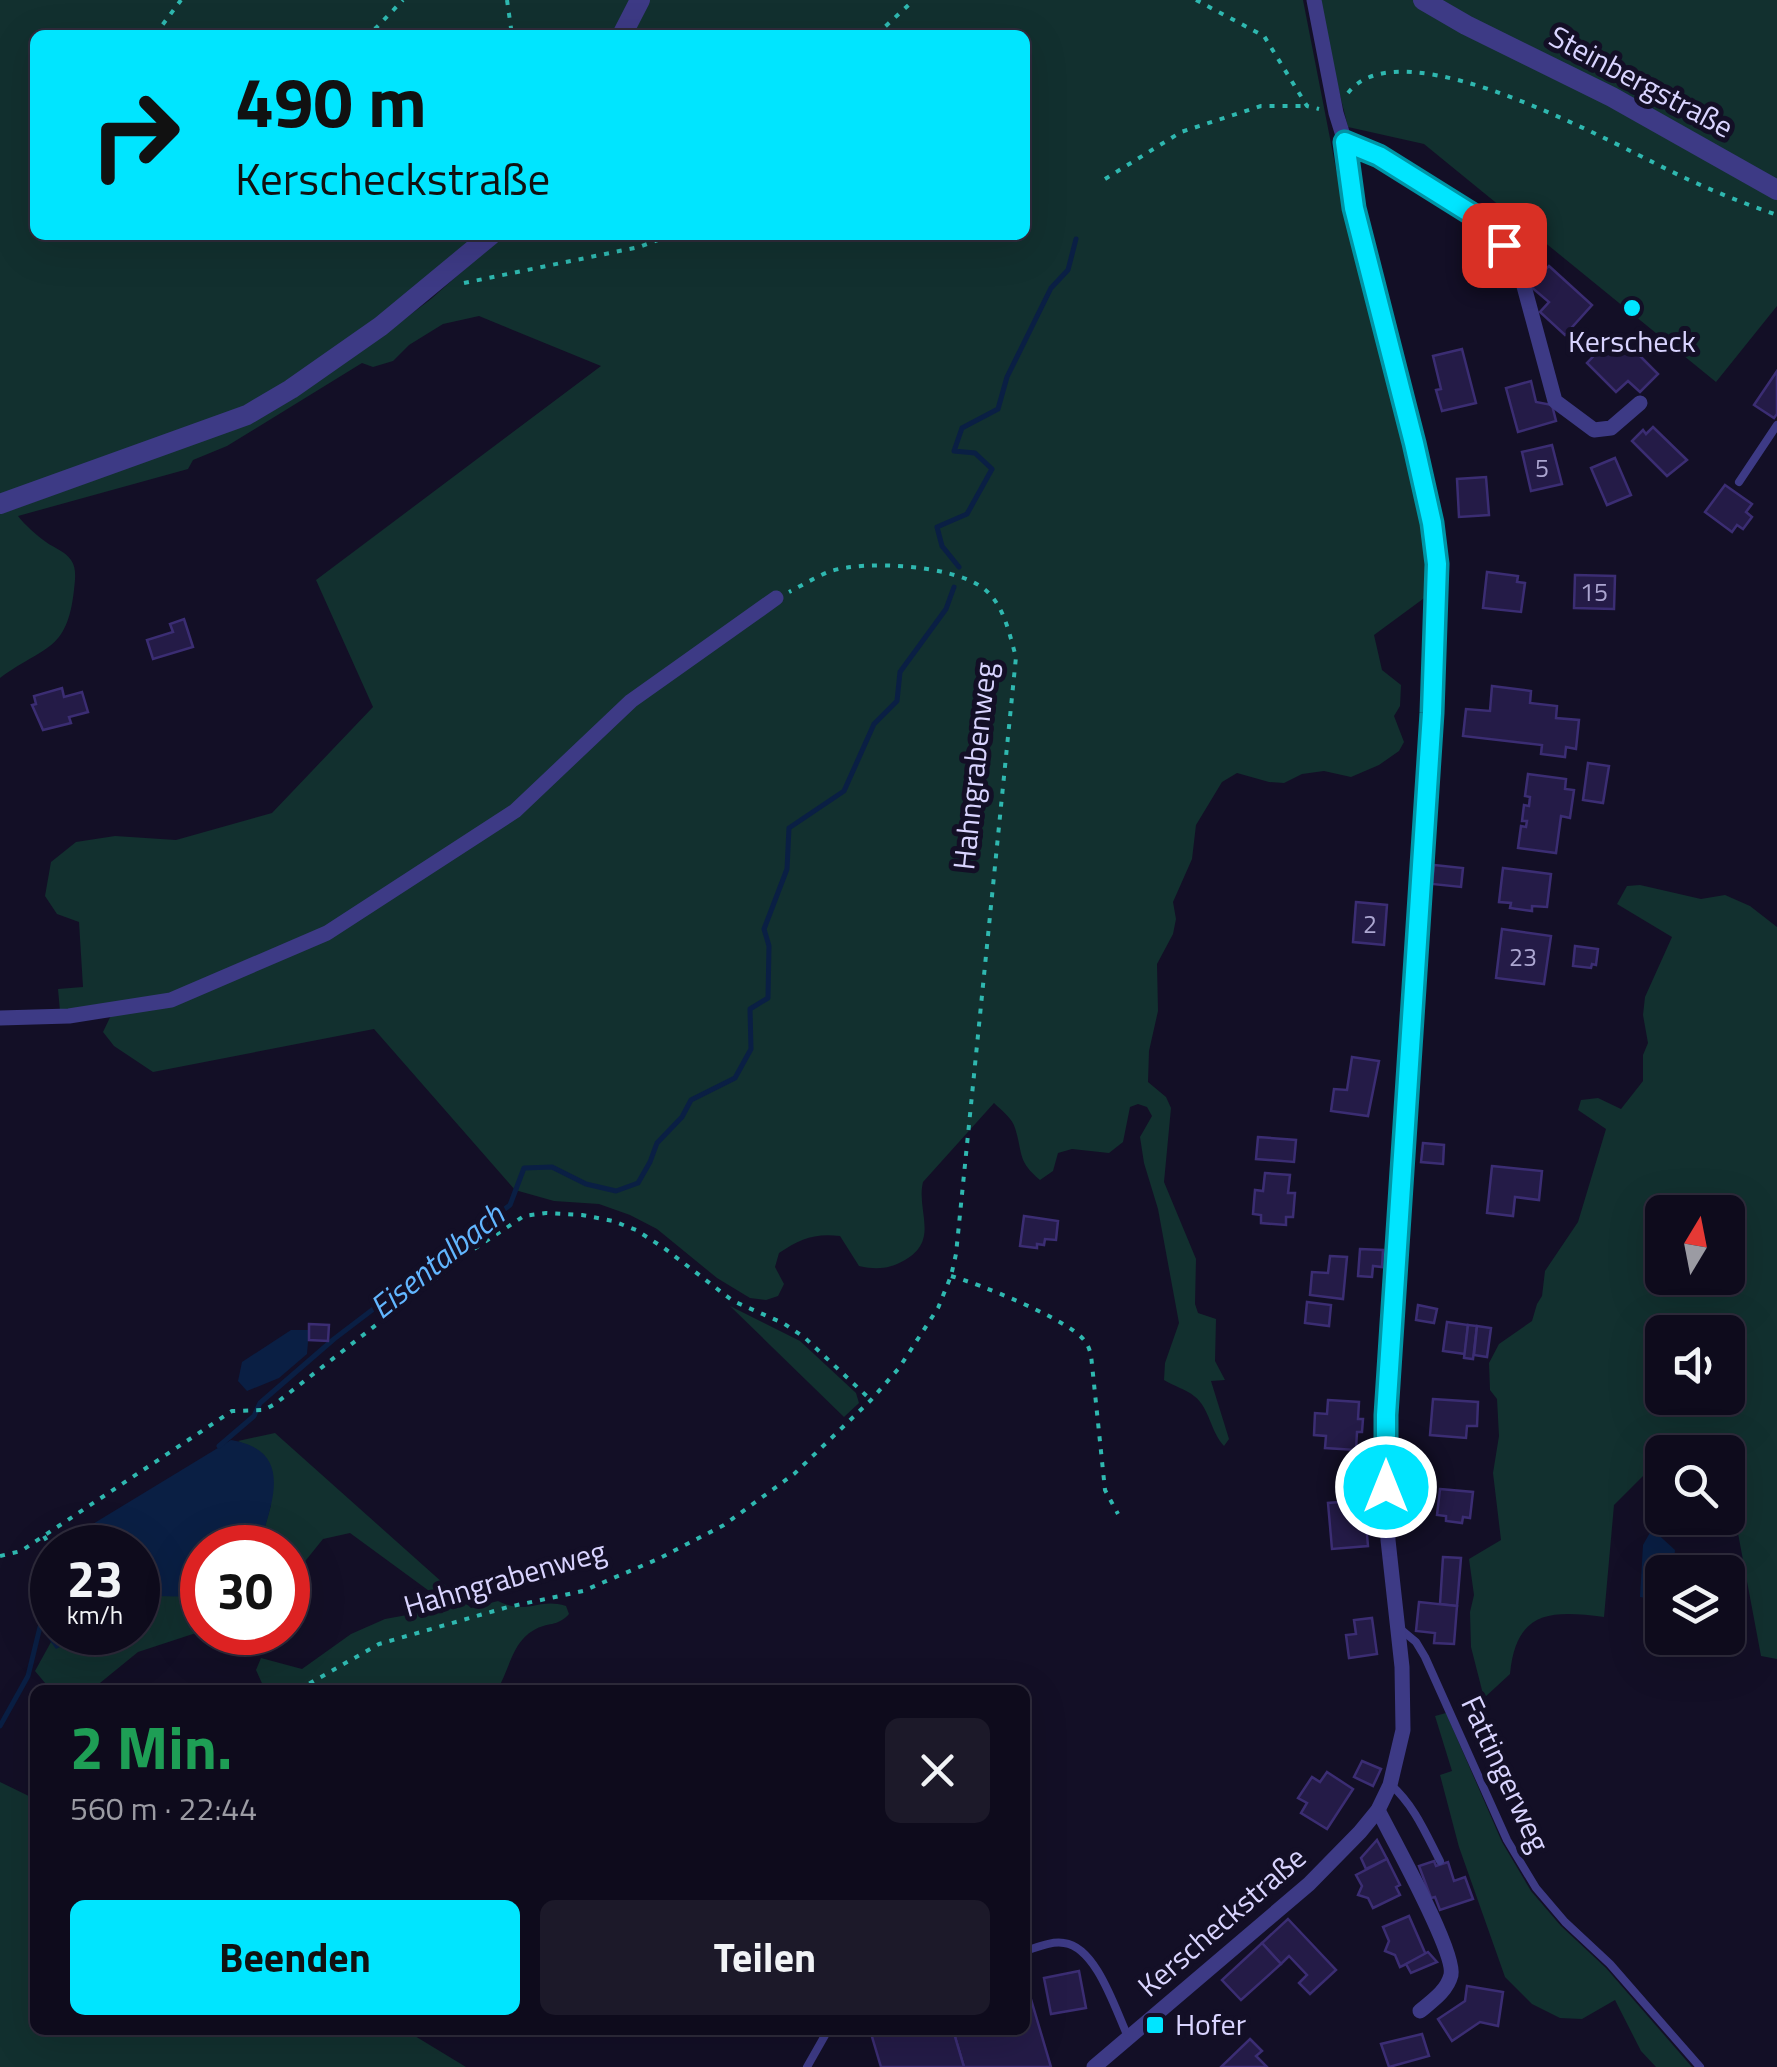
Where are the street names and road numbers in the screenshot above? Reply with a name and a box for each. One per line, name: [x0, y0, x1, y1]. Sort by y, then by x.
street label: Steinbergstraße: [1541, 13, 1742, 149]
street label: Hahngrabenweg: [940, 660, 1008, 872]
street label: Hahngrabenweg: [398, 1527, 611, 1629]
street label: Fattingerweg: [1450, 1688, 1562, 1859]
street label: Kerscheckstraße: [1127, 1835, 1316, 2008]

